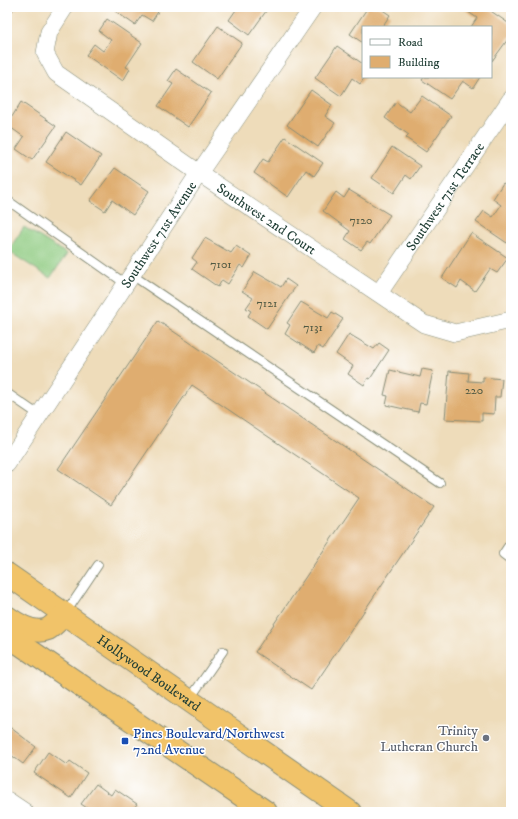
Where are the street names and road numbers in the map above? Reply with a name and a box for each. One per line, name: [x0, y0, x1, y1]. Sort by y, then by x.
street label: Southwest 71st Terrace: [402, 139, 489, 255]
street label: Southwest 71st Avenue: [117, 178, 201, 292]
street label: Southwest 2nd Court: [213, 179, 320, 259]
street label: Hollywood Boulevard: [93, 631, 204, 716]

